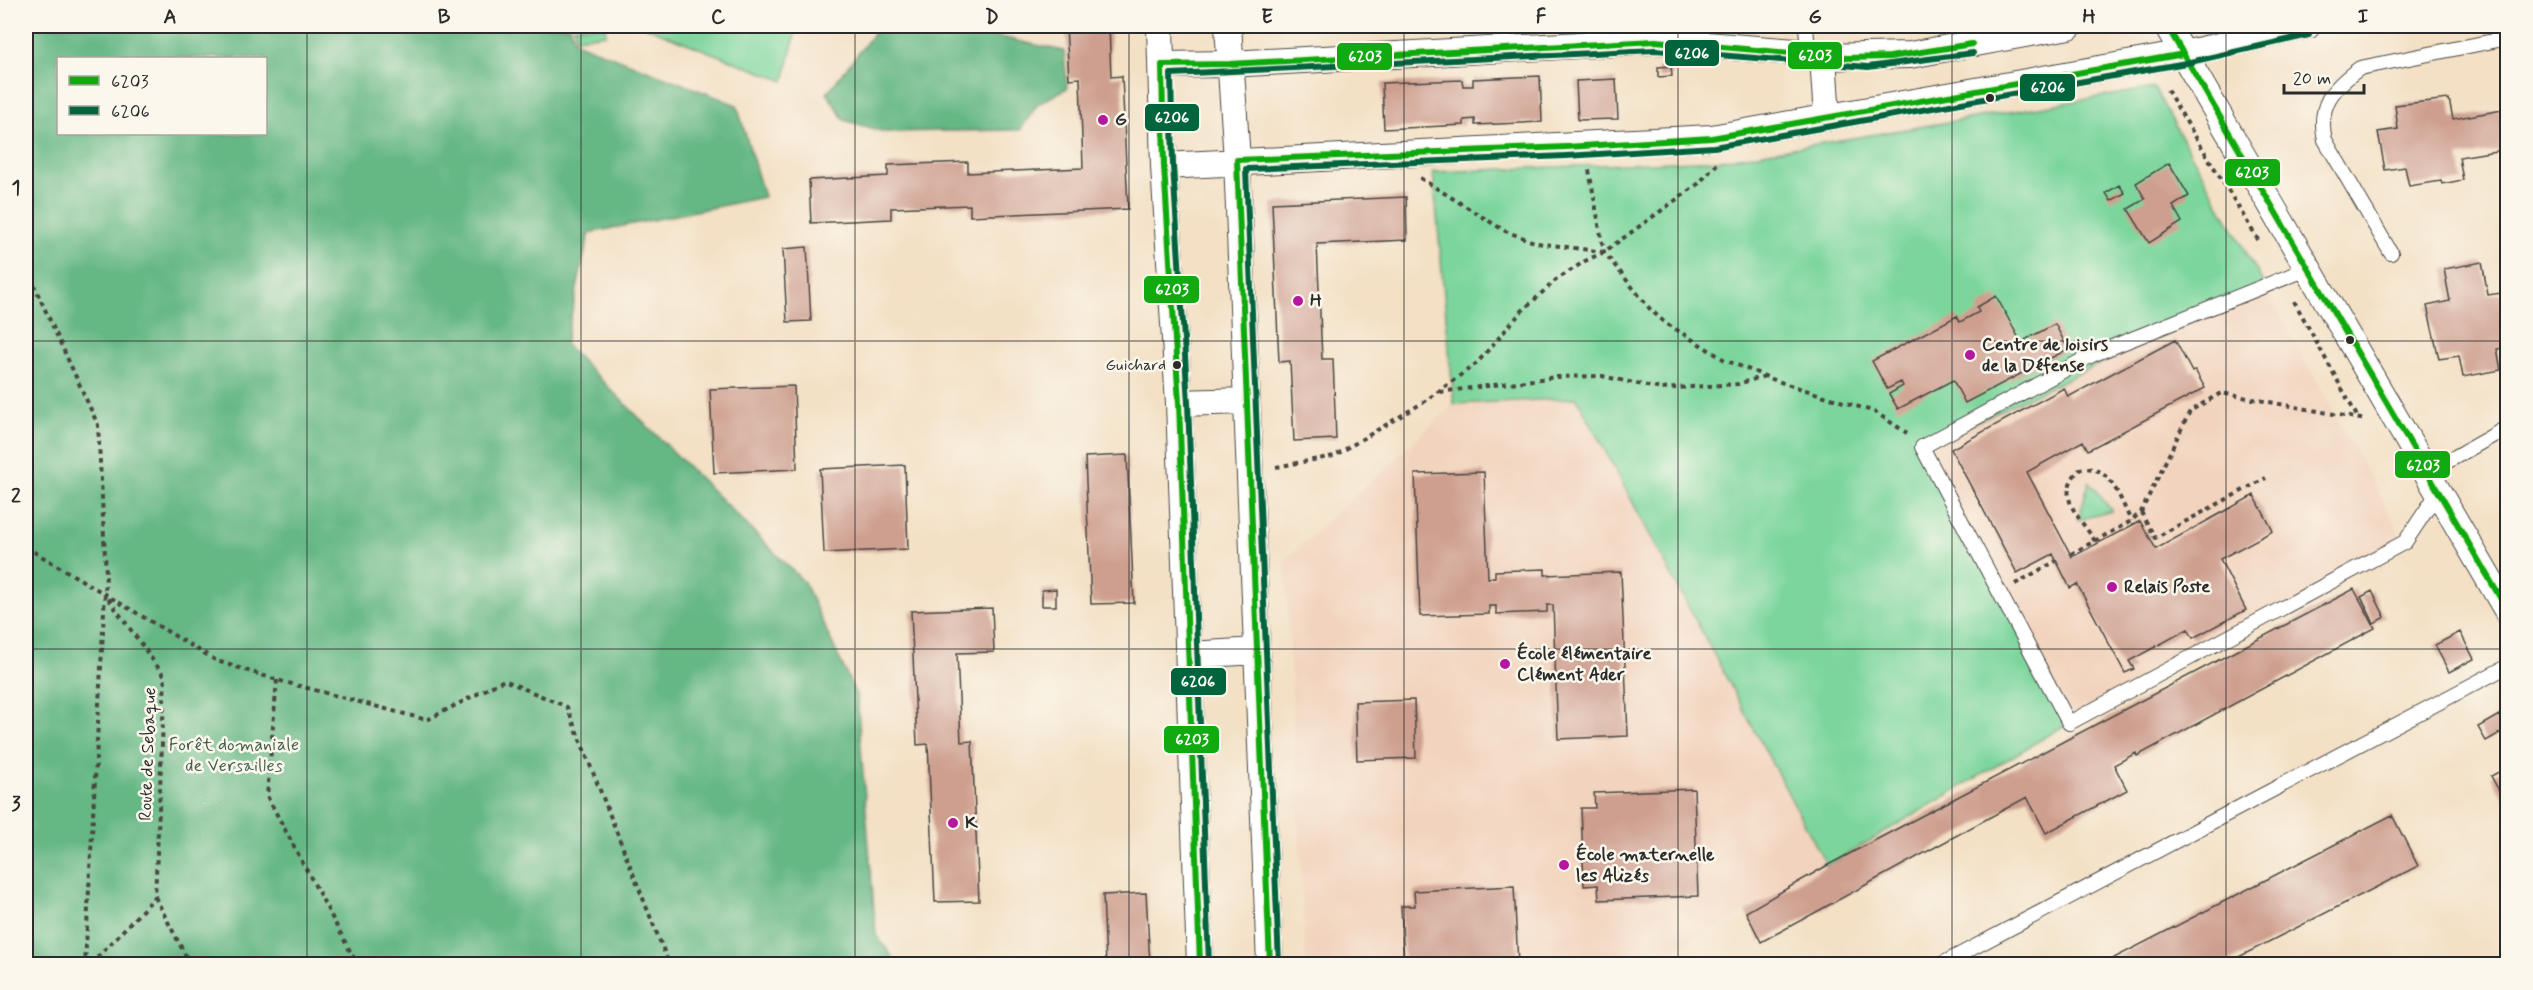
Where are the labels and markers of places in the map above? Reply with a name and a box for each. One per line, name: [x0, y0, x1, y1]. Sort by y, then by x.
unlabelled marker: [1984, 92, 1996, 104]
place label: G: [1115, 108, 1127, 132]
marker: G: [1096, 113, 1110, 127]
place label: H: [1310, 289, 1322, 313]
marker: H: [1291, 294, 1305, 308]
place label: Centre de loisirs de la Défense: [1982, 333, 2108, 378]
unlabelled marker: [2344, 334, 2356, 346]
marker: Centre de loisirs de la Défense: [1963, 348, 1977, 362]
place label: Guichard: [1105, 355, 1166, 376]
marker: Guichard: [1171, 359, 1183, 371]
place label: Relais Poste: [2124, 575, 2210, 599]
marker: Relais Poste: [2105, 580, 2119, 594]
place label: École élémentaire Clément Ader: [1517, 641, 1652, 687]
marker: École élémentaire Clément Ader: [1498, 657, 1512, 671]
place label: K: [965, 811, 978, 835]
marker: K: [946, 816, 960, 830]
place label: École maternelle les Alizés: [1576, 842, 1715, 888]
marker: École maternelle les Alizés: [1557, 858, 1571, 872]

